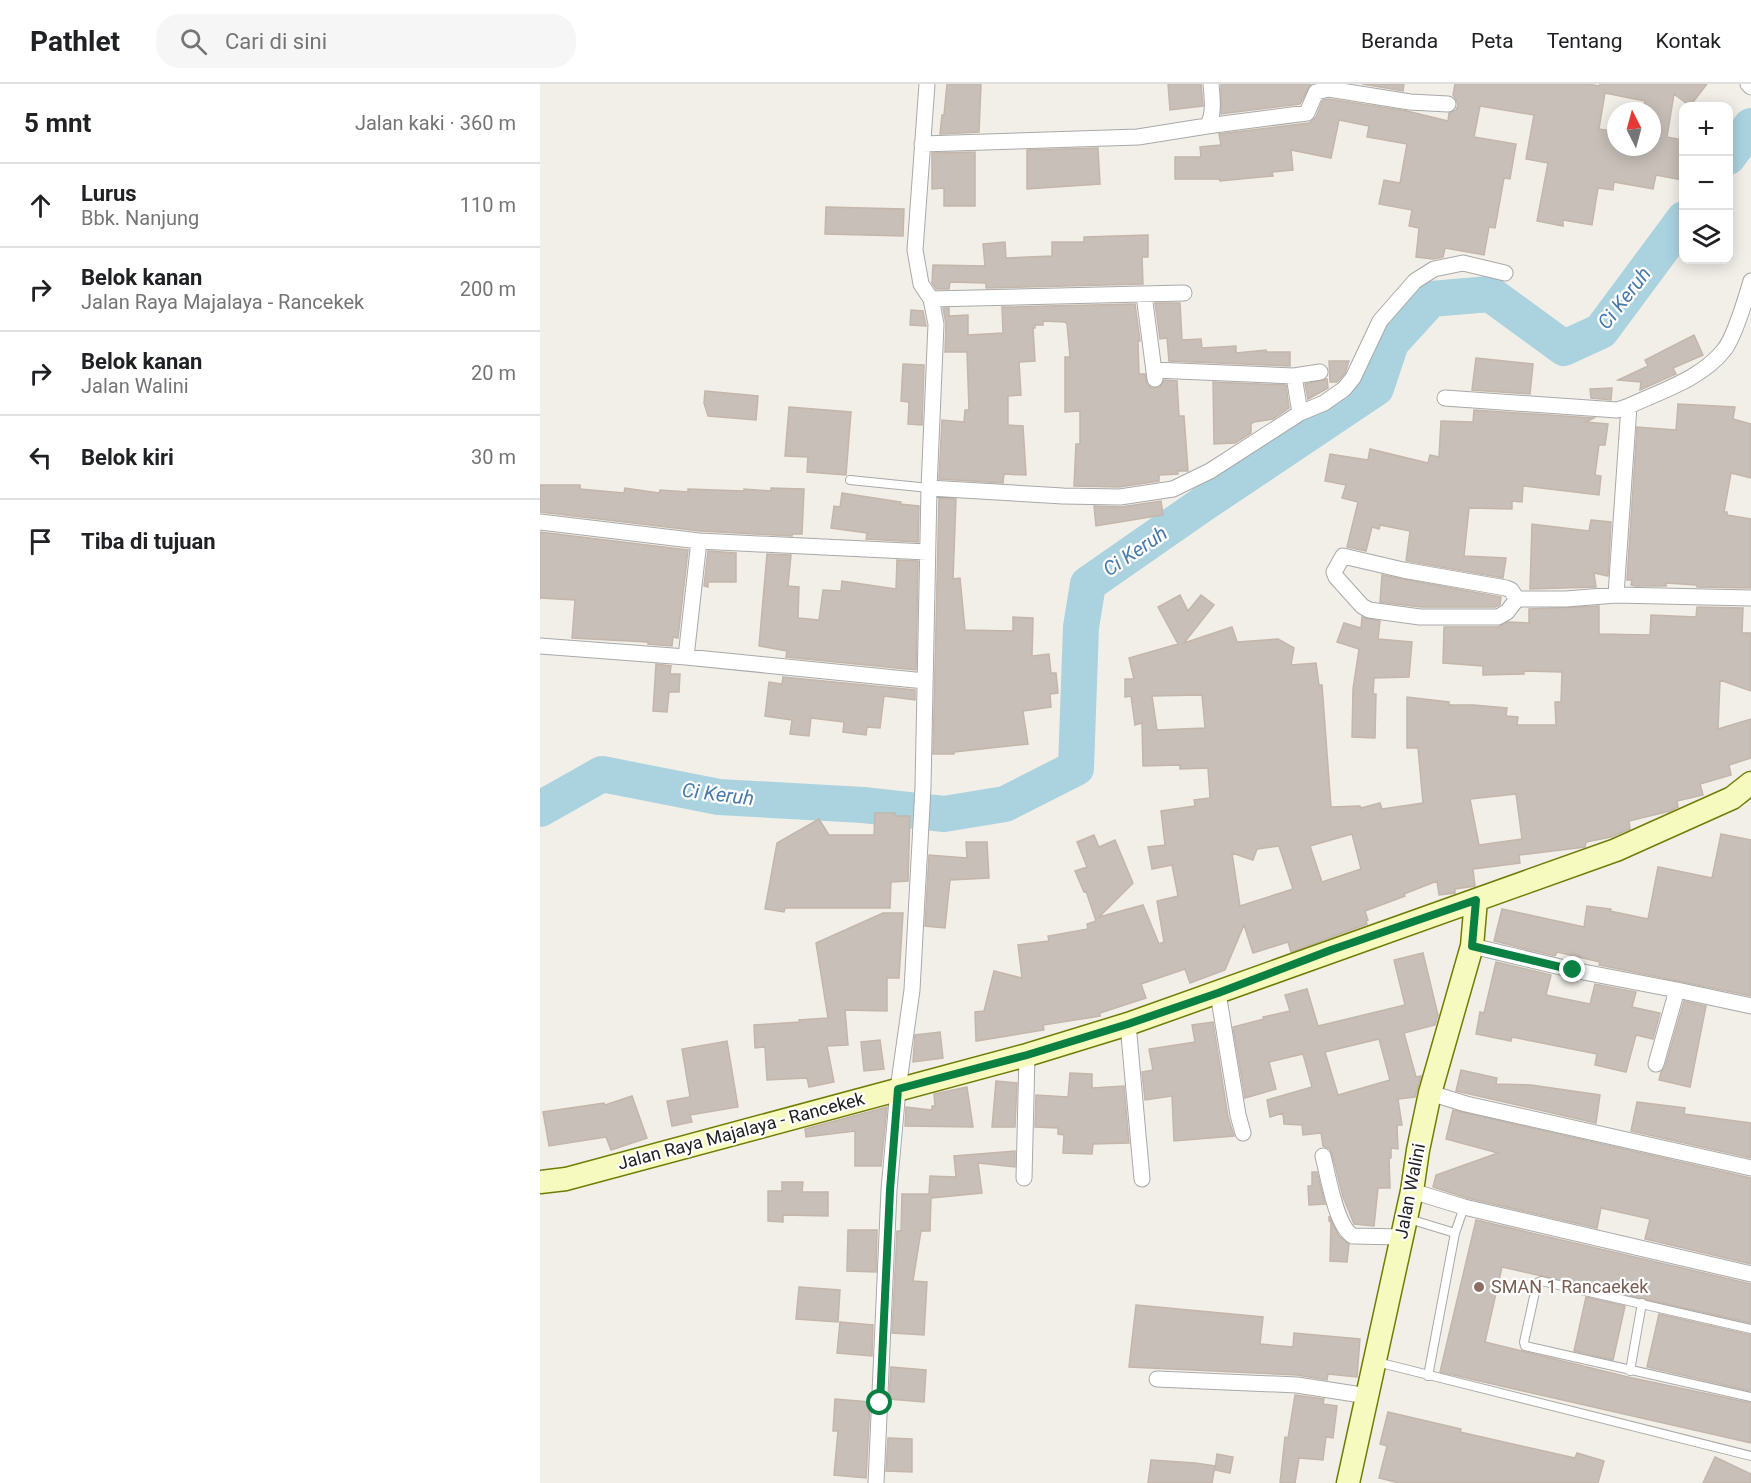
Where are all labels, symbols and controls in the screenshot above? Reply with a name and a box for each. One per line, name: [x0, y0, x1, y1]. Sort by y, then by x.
search box: [156, 14, 576, 68]
text: Pathlet: [30, 25, 120, 58]
icon: search: [177, 25, 210, 58]
text: Cari di sini: [225, 29, 327, 54]
text: Beranda: [1361, 29, 1438, 53]
text: Peta: [1471, 29, 1514, 53]
text: Tentang: [1547, 29, 1623, 53]
text: Kontak: [1656, 29, 1721, 53]
north arrow: [1607, 102, 1661, 156]
map controls: [1679, 102, 1733, 264]
button: +: [1679, 102, 1733, 156]
text: 5 mnt: [24, 108, 91, 138]
text: Jalan kaki · 360 m: [355, 111, 516, 135]
button: −: [1679, 156, 1733, 210]
text: Lurus: [81, 181, 137, 206]
icon: ahead: [24, 189, 57, 222]
text: 110 m: [460, 193, 516, 217]
text: Bbk. Nanjung: [81, 206, 199, 230]
button: layers: [1679, 210, 1733, 264]
water label: Ci Keruh: [1592, 262, 1656, 334]
text: Belok kanan: [81, 265, 202, 290]
icon: right: [24, 273, 57, 306]
text: 200 m: [460, 277, 516, 301]
text: Jalan Raya Majalaya - Rancekek: [81, 290, 364, 314]
text: Belok kanan: [81, 349, 202, 374]
icon: right: [24, 357, 57, 390]
text: 20 m: [471, 361, 516, 385]
text: Jalan Walini: [81, 374, 189, 398]
icon: left: [24, 441, 57, 474]
text: Belok kiri: [81, 445, 174, 470]
text: 30 m: [471, 445, 516, 469]
water label: Ci Keruh: [1098, 521, 1172, 581]
icon: arrive: [24, 525, 57, 558]
text: Tiba di tujuan: [81, 529, 216, 554]
water label: Ci Keruh: [681, 778, 755, 810]
route end: [1559, 956, 1585, 982]
street label: Jalan Raya Majalaya - Rancekek: [615, 1087, 868, 1174]
street label: Jalan Walini: [1390, 1141, 1429, 1240]
place label: SMAN 1 Rancaekek: [1491, 1276, 1649, 1297]
marker: SMAN 1 Rancaekek: [1472, 1280, 1486, 1294]
route start: [866, 1389, 892, 1415]

